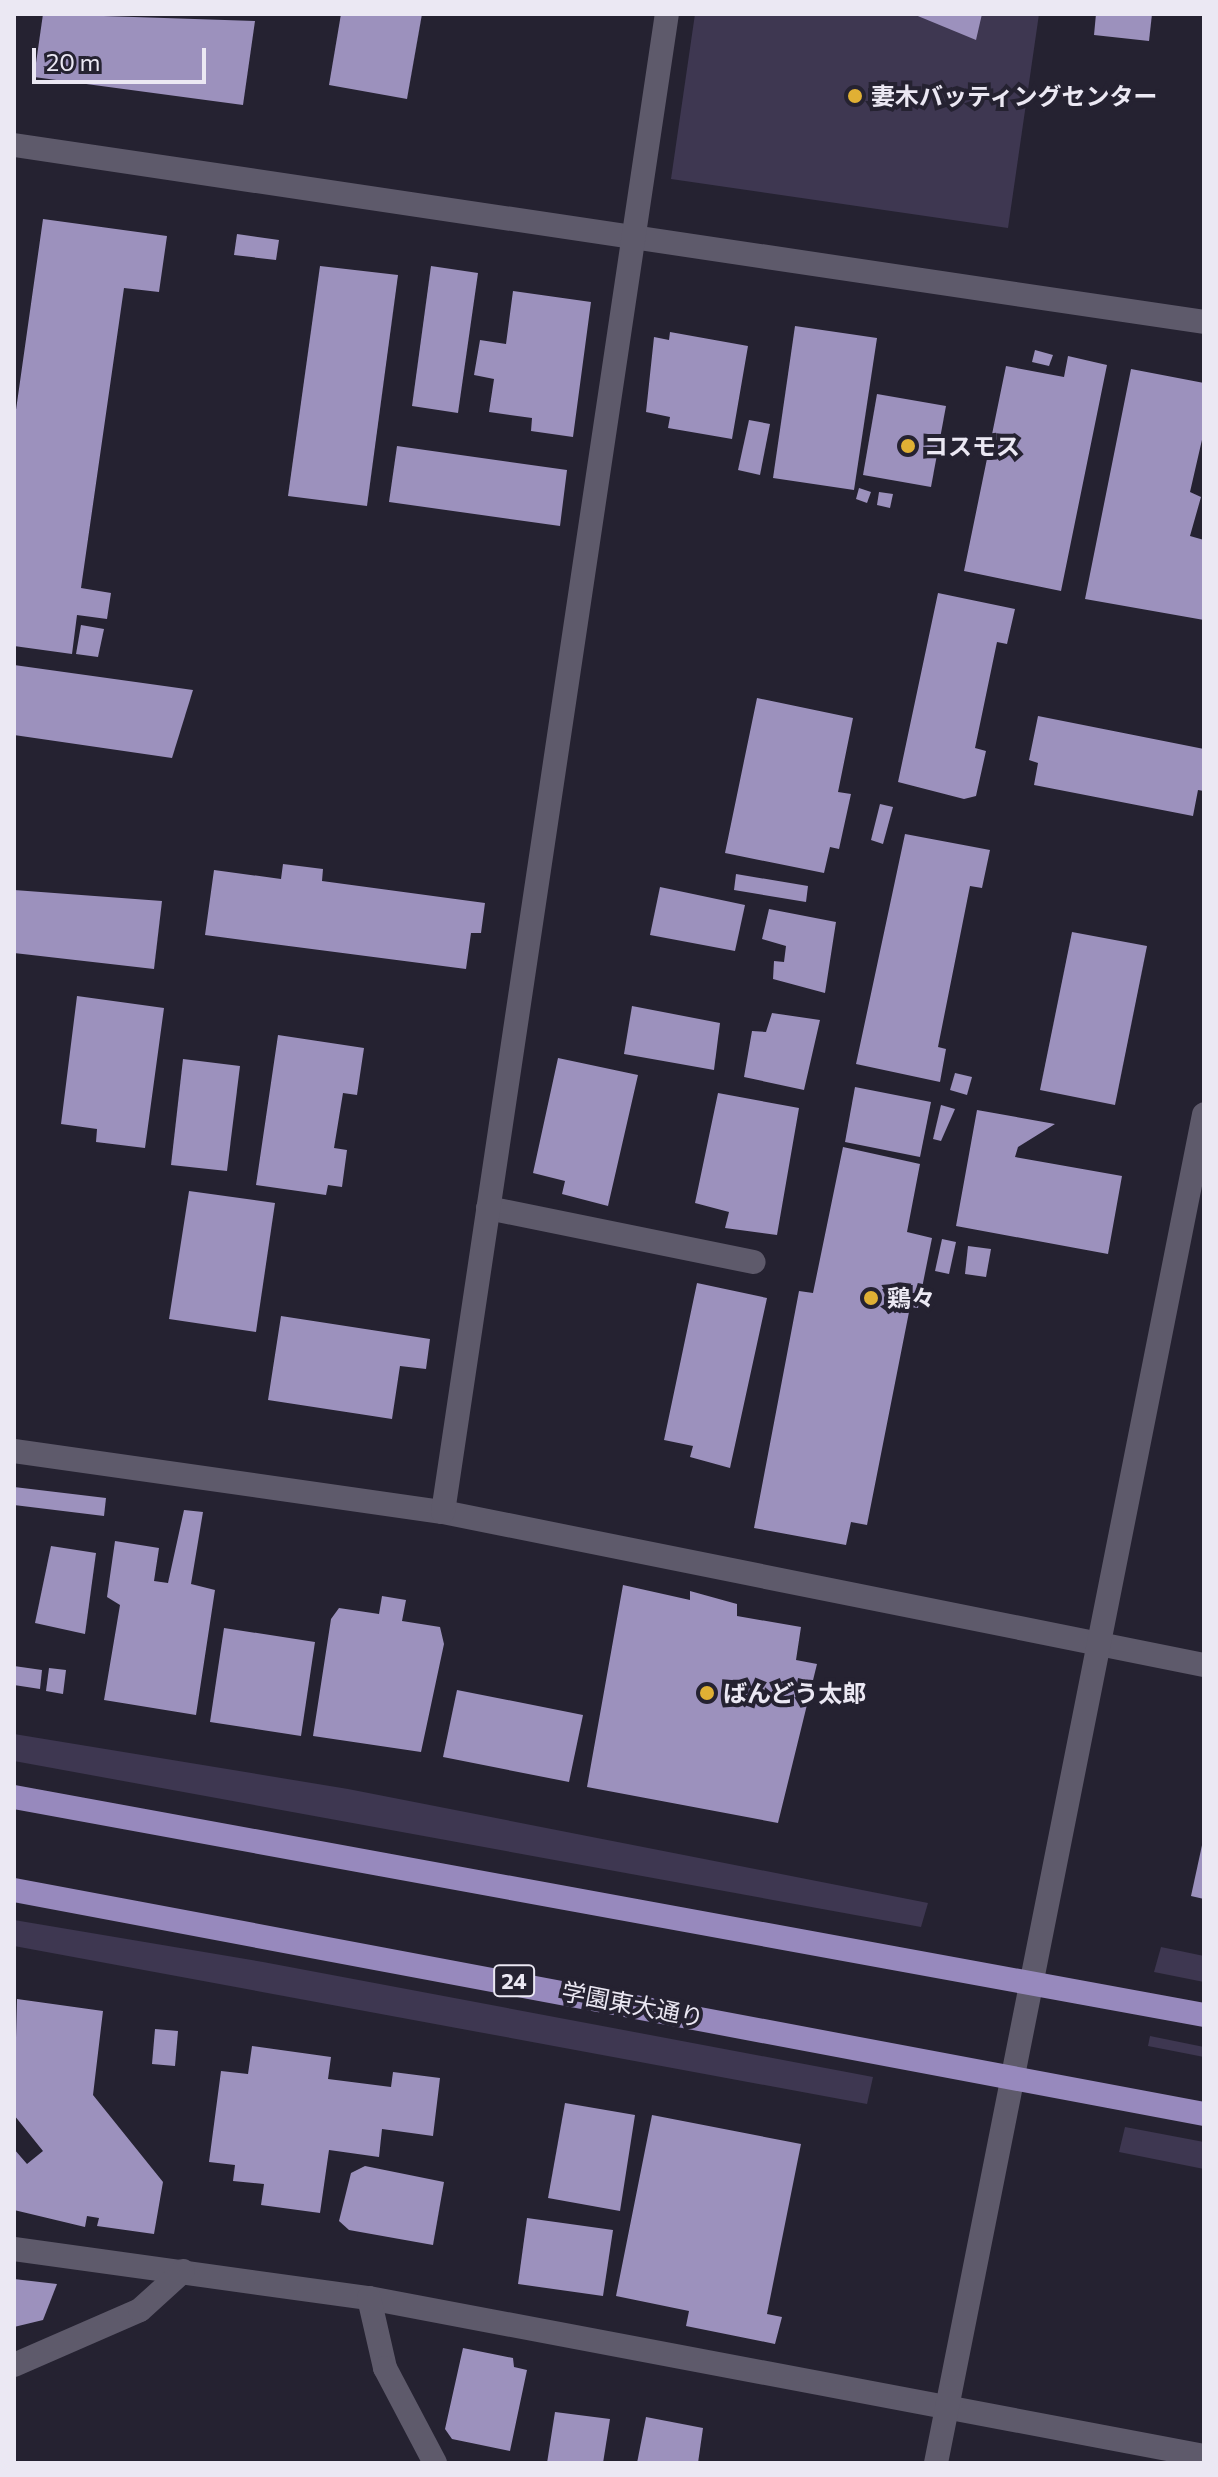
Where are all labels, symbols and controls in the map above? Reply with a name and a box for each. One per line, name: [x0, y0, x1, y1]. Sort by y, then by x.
scale bar: [36, 32, 210, 82]
text: 20 m: [46, 47, 100, 76]
place label: 妻木バッティングセンター: [871, 82, 1159, 110]
marker: 妻木バッティングセンター: [846, 87, 864, 105]
place label: コスモス: [924, 432, 1020, 460]
marker: コスモス: [899, 437, 917, 455]
place label: 鶏々: [887, 1284, 935, 1312]
marker: 鶏々: [862, 1289, 880, 1307]
place label: ばんどう太郎: [723, 1679, 867, 1707]
marker: ばんどう太郎: [698, 1684, 716, 1702]
road number: 24: [492, 1963, 536, 1999]
street label: 学園東大通り: [560, 1976, 706, 2032]

